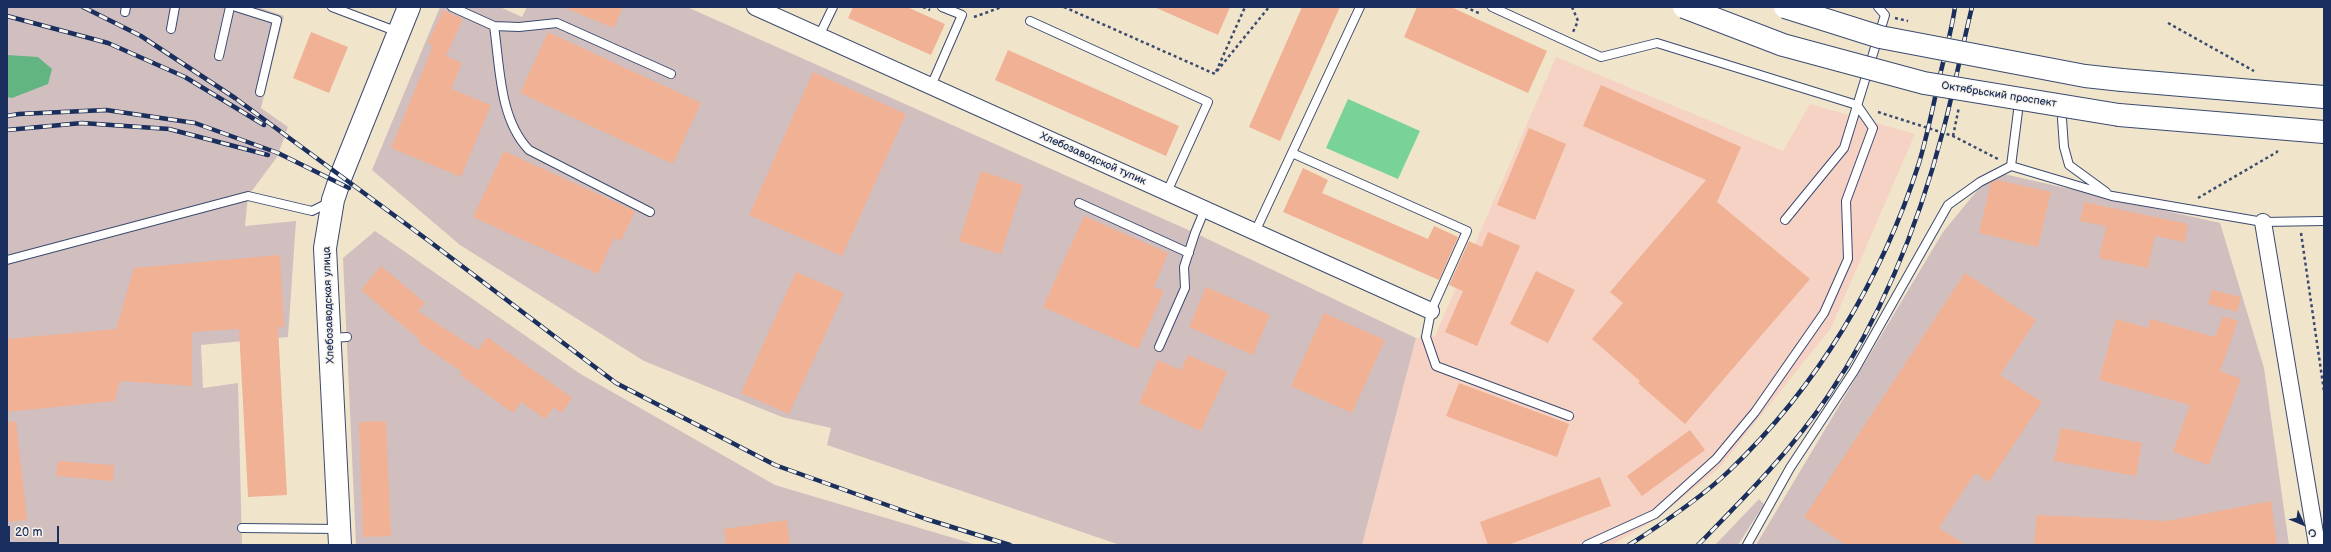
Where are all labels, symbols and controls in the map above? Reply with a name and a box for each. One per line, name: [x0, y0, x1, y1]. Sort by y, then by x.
street label: Октябрьский проспект: [1940, 79, 2058, 111]
street label: Хлебозаводской тупик: [1038, 130, 1148, 188]
street label: Хлебозаводская улица: [320, 246, 338, 364]
north arrow: [2283, 504, 2323, 544]
scale bar: [10, 518, 61, 544]
text: 20 m: [15, 525, 42, 540]
text: С: [2305, 525, 2319, 540]

